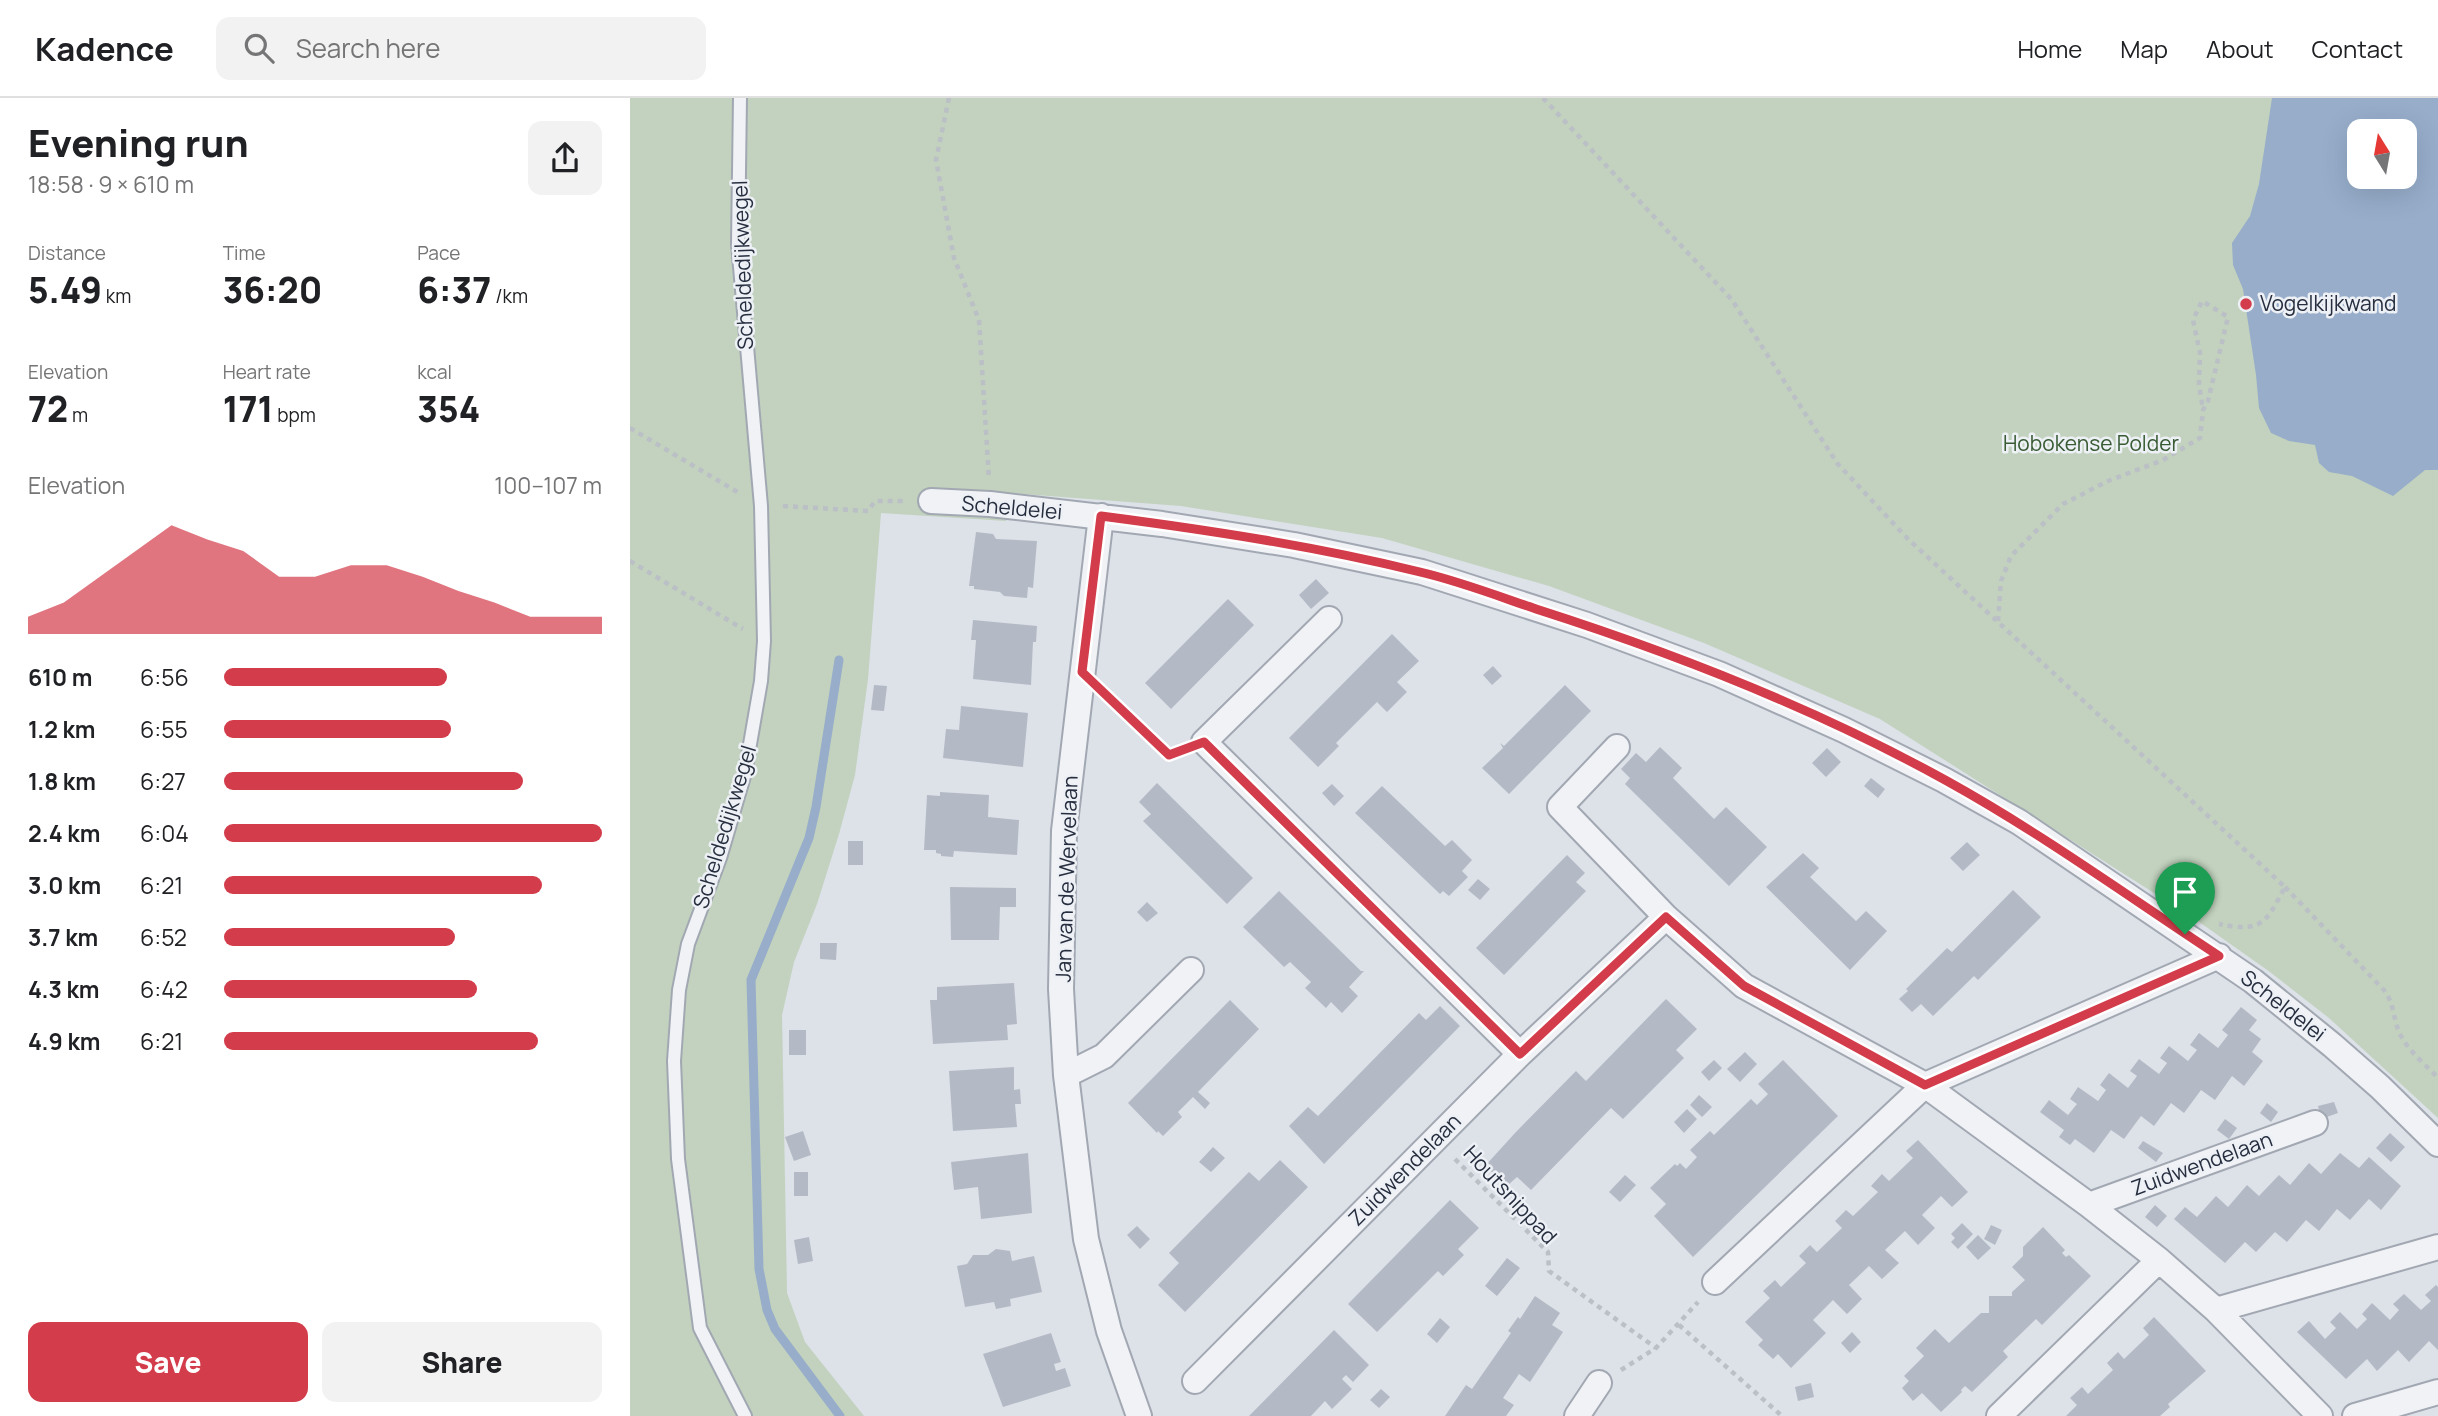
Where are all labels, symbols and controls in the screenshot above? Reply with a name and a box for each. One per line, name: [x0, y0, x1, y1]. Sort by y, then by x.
search box: [216, 17, 706, 80]
text: Kadence: [35, 26, 174, 71]
icon: search: [240, 29, 278, 67]
text: Search here: [296, 30, 440, 66]
text: Home: [2017, 32, 2082, 65]
text: Map: [2120, 32, 2168, 65]
text: About: [2206, 32, 2274, 65]
text: Contact: [2312, 32, 2403, 65]
text: Evening run: [28, 116, 249, 168]
north arrow: [2347, 119, 2417, 189]
map controls: [2347, 119, 2417, 189]
button: share: [528, 121, 602, 195]
text: 18:58 · 9 × 610 m: [28, 168, 194, 200]
street label: Scheldedijkwegel: [725, 180, 759, 350]
text: Distance: [28, 240, 106, 266]
text: Time: [223, 240, 266, 266]
text: Pace: [417, 240, 460, 266]
text: 5.49: [28, 266, 102, 314]
text: 36:20: [223, 266, 322, 314]
text: 6:37: [417, 266, 491, 314]
text: km: [102, 283, 131, 309]
text: /km: [491, 283, 528, 309]
place label: Vogelkijkwand: [2260, 289, 2396, 317]
marker: Vogelkijkwand: [2238, 296, 2254, 312]
text: Elevation: [28, 359, 108, 385]
text: Heart rate: [223, 359, 311, 385]
text: kcal: [417, 359, 452, 385]
text: 72: [28, 385, 68, 433]
text: 171: [223, 385, 273, 433]
text: 354: [417, 385, 480, 433]
text: m: [68, 402, 88, 428]
text: bpm: [273, 402, 316, 428]
park label: Hobokense Polder: [2003, 429, 2179, 457]
text: Elevation: [28, 469, 125, 501]
text: 100–107 m: [494, 469, 602, 501]
street label: Scheldelei: [961, 489, 1064, 525]
text: 610 m: [28, 661, 92, 693]
text: 6:56: [140, 661, 189, 693]
text: 1.2 km: [28, 713, 95, 745]
text: 6:55: [140, 713, 188, 745]
street label: Scheldedijkwegel: [686, 742, 762, 912]
text: 1.8 km: [28, 765, 96, 797]
text: 6:27: [140, 765, 186, 797]
street label: Jan van de Wervelaan: [1048, 775, 1084, 983]
text: 2.4 km: [28, 817, 100, 849]
text: 6:04: [140, 817, 189, 849]
pin: [2155, 862, 2215, 934]
text: 3.0 km: [28, 869, 101, 901]
text: 6:21: [140, 869, 183, 901]
icon: arrive: [2166, 873, 2204, 911]
text: 3.7 km: [28, 921, 98, 953]
text: 6:52: [140, 921, 187, 953]
street label: Scheldelei: [2235, 963, 2332, 1047]
text: 4.3 km: [28, 973, 100, 1005]
text: 6:42: [140, 973, 188, 1005]
text: 4.9 km: [28, 1025, 100, 1057]
text: 6:21: [140, 1025, 183, 1057]
street label: Zuidwendelaan: [1342, 1107, 1467, 1232]
street label: Zuidwendelaan: [2127, 1125, 2276, 1202]
street label: Houtsnippad: [1458, 1139, 1564, 1250]
button: Save: [28, 1322, 308, 1402]
button: Share: [322, 1322, 602, 1402]

